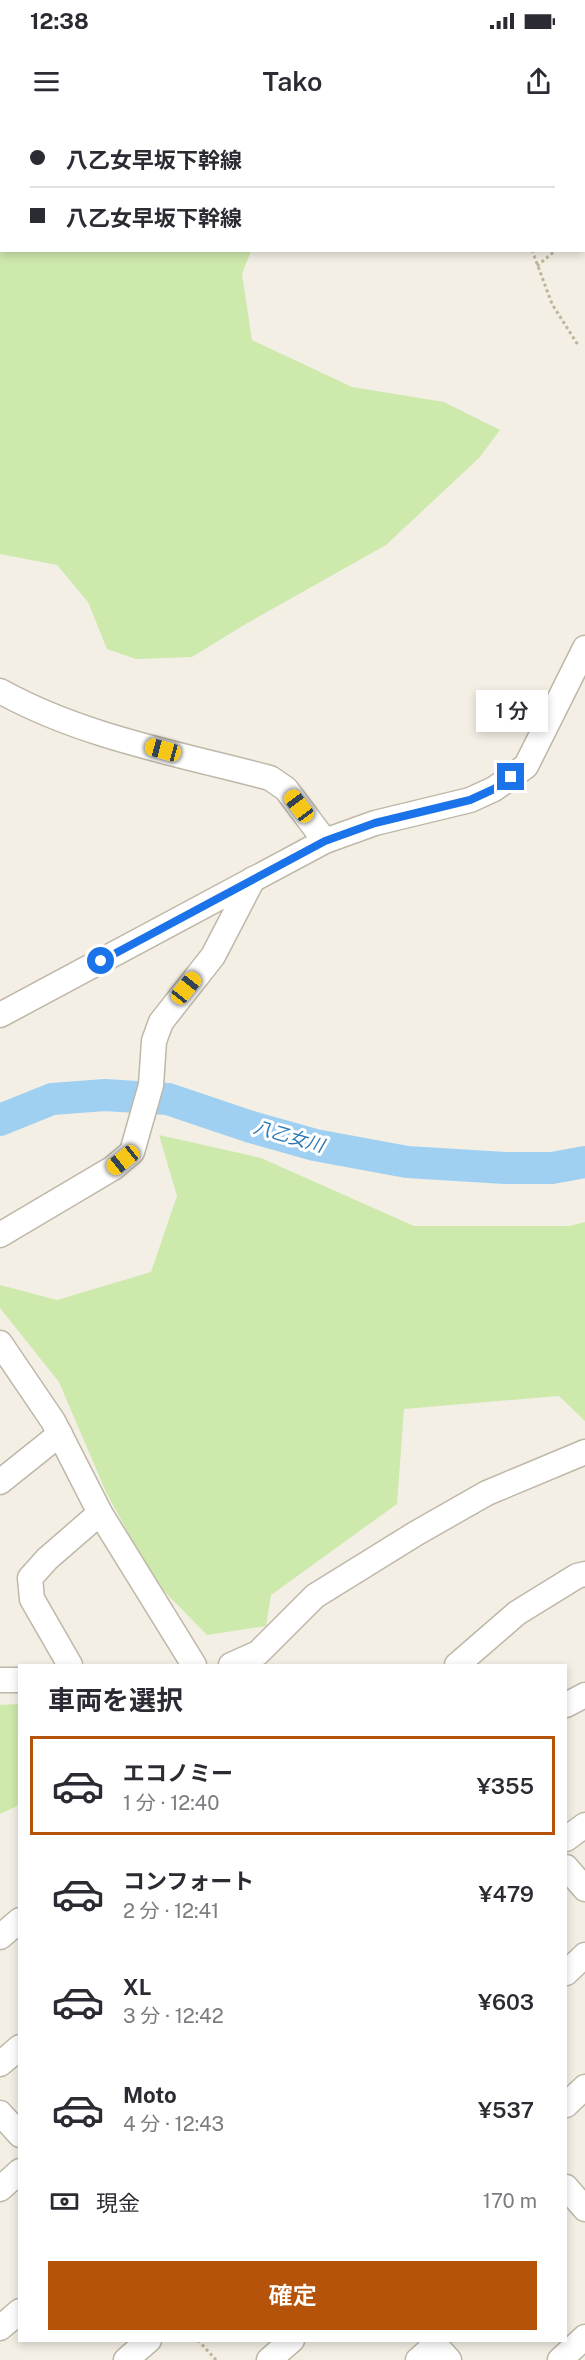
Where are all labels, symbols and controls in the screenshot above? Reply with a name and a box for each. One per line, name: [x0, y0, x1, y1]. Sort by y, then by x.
text: 12:38: [30, 8, 89, 34]
icon: menu: [30, 65, 63, 98]
text: Tako: [262, 65, 323, 97]
icon: share: [522, 65, 555, 98]
text: 八乙女早坂下幹線: [66, 147, 242, 173]
text: 八乙女早坂下幹線: [66, 205, 242, 231]
callout: 1 分: [475, 690, 547, 732]
text: 1 分: [495, 699, 529, 723]
car: [143, 737, 183, 763]
route end: [497, 763, 524, 790]
car: [281, 786, 317, 826]
route start: [87, 947, 114, 974]
car: [168, 968, 204, 1008]
water label: 八乙女川: [252, 1116, 328, 1157]
car: [103, 1142, 143, 1178]
text: 車両を選択: [48, 1684, 183, 1716]
icon: car: [51, 1759, 105, 1813]
text: エコノミー: [123, 1760, 233, 1786]
text: ¥355: [477, 1773, 534, 1799]
text: 1 分 · 12:40: [123, 1791, 219, 1815]
icon: car: [51, 1867, 105, 1921]
text: コンフォート: [123, 1868, 254, 1894]
text: ¥479: [478, 1881, 534, 1907]
text: 2 分 · 12:41: [123, 1899, 219, 1923]
text: XL: [123, 1974, 151, 2000]
icon: car: [51, 1975, 105, 2029]
text: ¥603: [478, 1989, 534, 2015]
text: 3 分 · 12:42: [123, 2004, 224, 2028]
text: Moto: [123, 2082, 177, 2108]
icon: car: [51, 2083, 105, 2137]
text: ¥537: [478, 2097, 534, 2123]
text: 4 分 · 12:43: [123, 2112, 224, 2136]
icon: cash: [48, 2185, 81, 2218]
text: 170 m: [483, 2189, 537, 2213]
text: 現金: [96, 2190, 140, 2216]
button: 確定: [48, 2261, 537, 2330]

